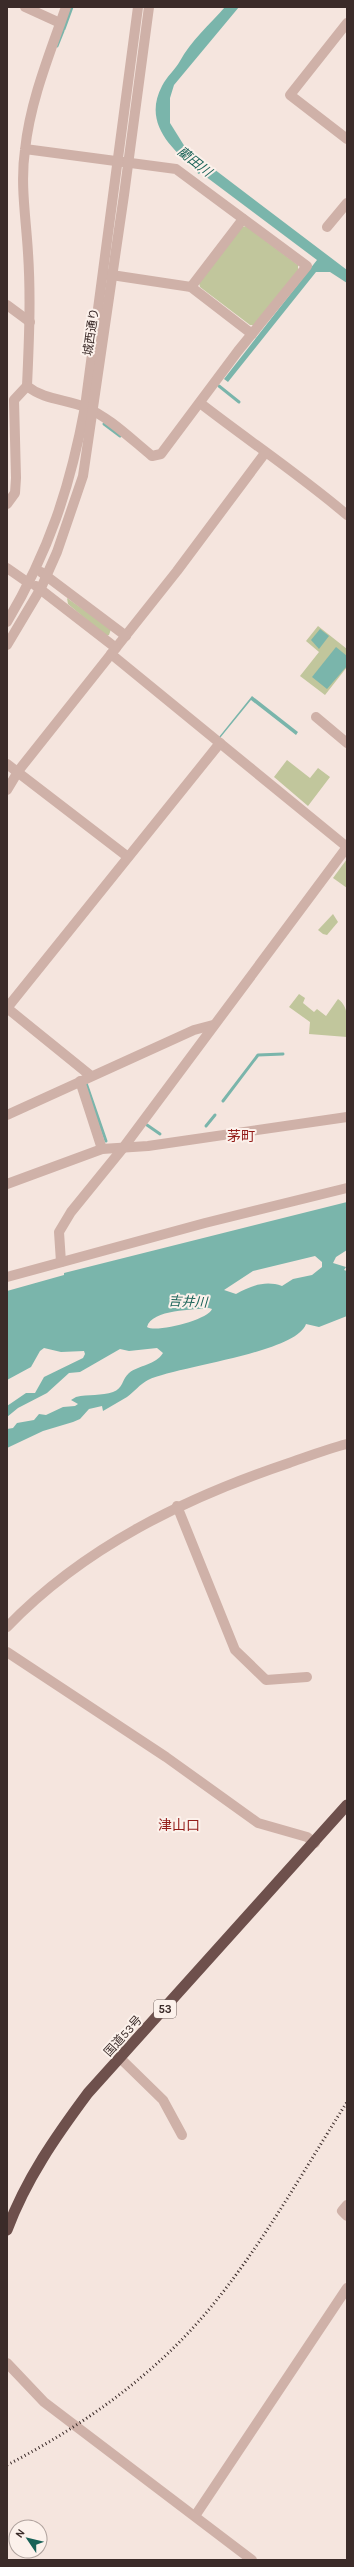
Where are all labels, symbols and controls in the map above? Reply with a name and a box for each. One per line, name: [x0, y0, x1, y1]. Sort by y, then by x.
water label: 藺田川: [175, 143, 216, 181]
street label: 城西通り: [81, 307, 101, 357]
district label: 茅町: [227, 1128, 255, 1145]
water label: 吉井川: [168, 1293, 210, 1310]
district label: 津山口: [158, 1817, 200, 1834]
road number: 53: [154, 2000, 176, 2018]
street label: 国道53号: [101, 2013, 145, 2059]
north arrow: [8, 2519, 48, 2559]
text: N: [13, 2527, 28, 2541]

